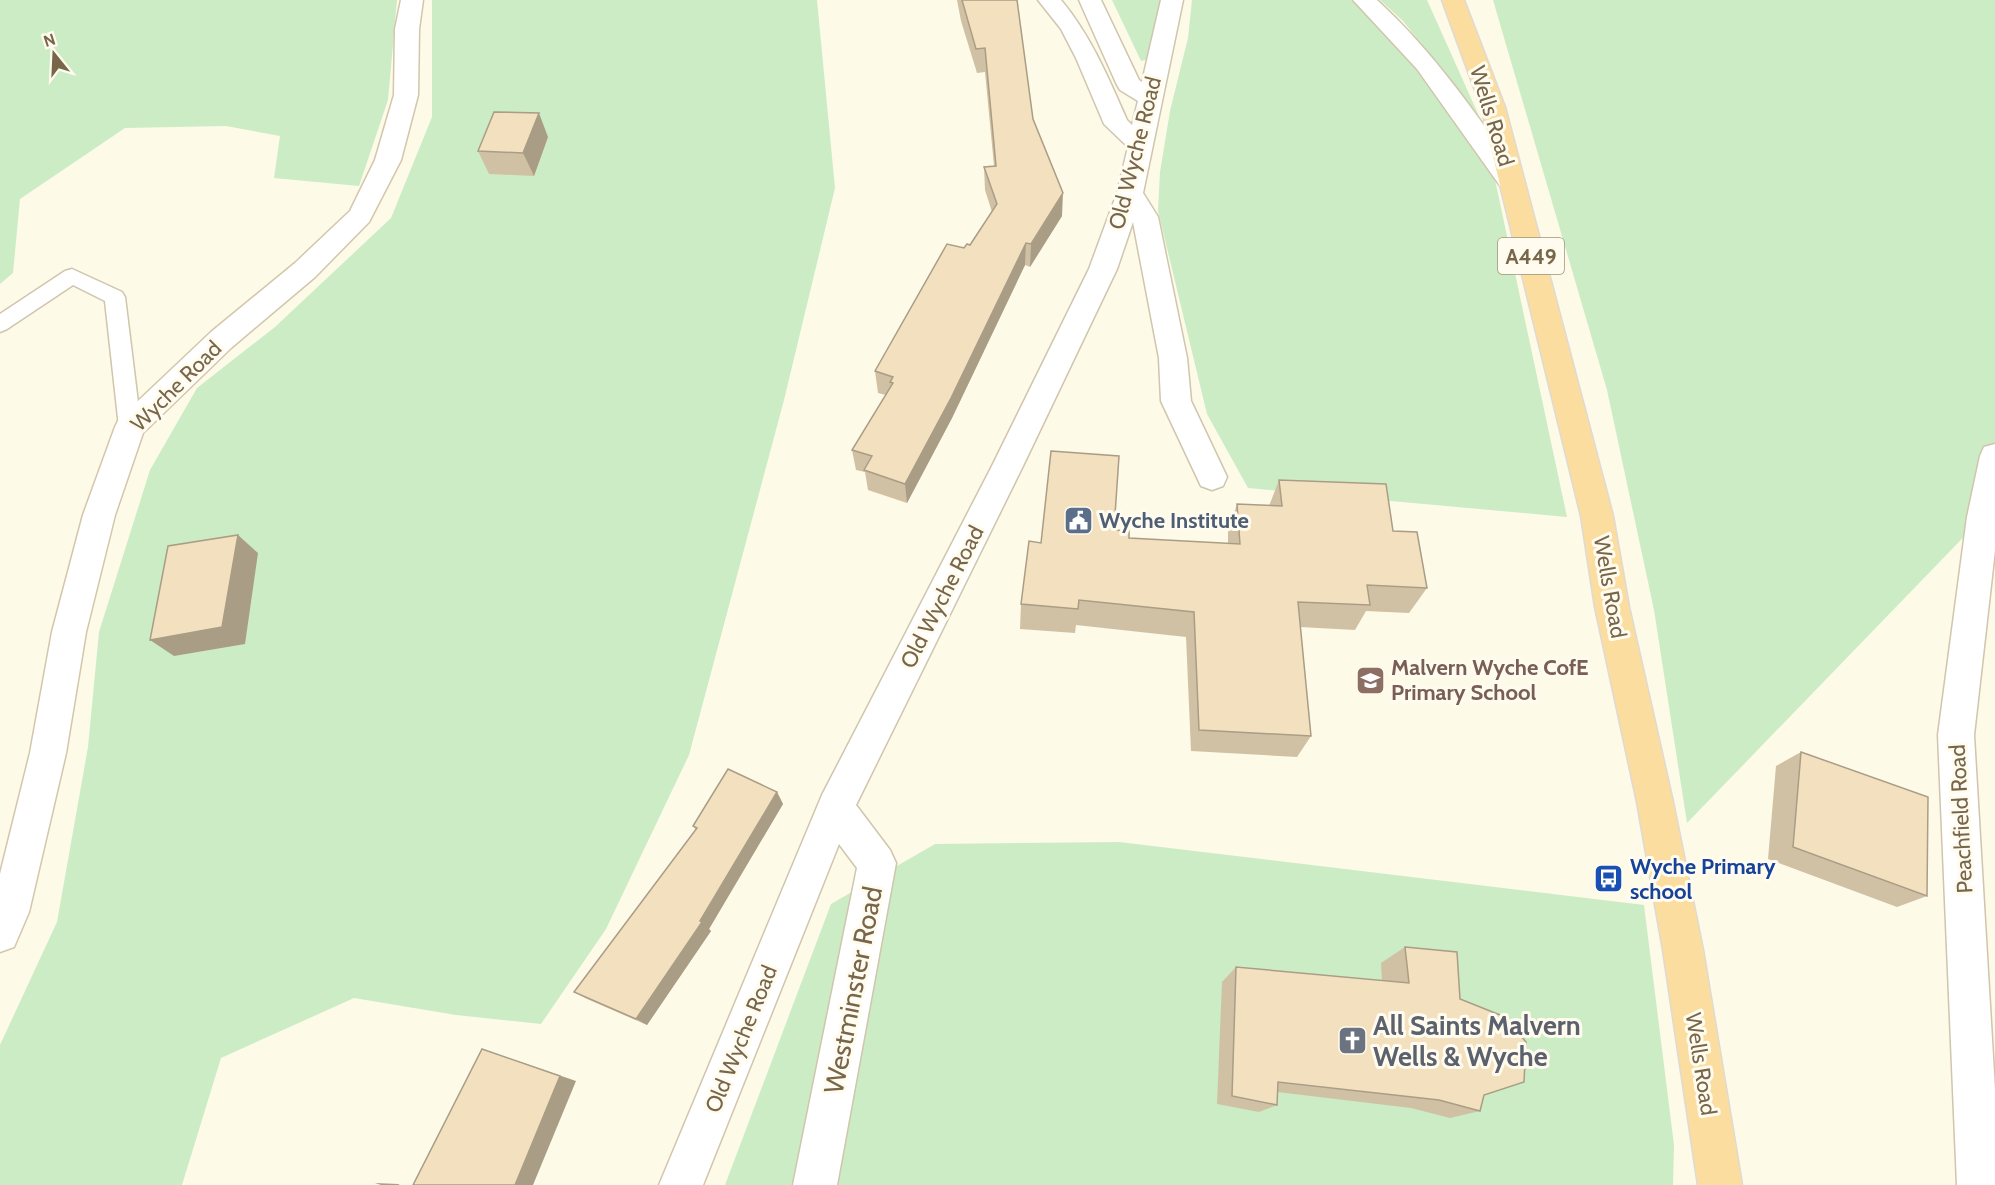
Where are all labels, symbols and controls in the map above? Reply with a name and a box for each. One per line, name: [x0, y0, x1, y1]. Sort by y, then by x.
north arrow: [24, 24, 84, 84]
text: N: [41, 29, 58, 51]
street label: Wells Road: [1464, 63, 1520, 169]
street label: Old Wyche Road: [1103, 74, 1167, 232]
road number: A449: [1498, 238, 1564, 274]
street label: Wyche Road: [125, 335, 227, 437]
public building icon: Wyche Institute: [1062, 504, 1094, 536]
place label: Wyche Institute: [1099, 507, 1249, 534]
street label: Old Wyche Road: [894, 521, 990, 673]
street label: Wells Road: [1588, 534, 1632, 640]
place label: Malvern Wyche CofE Primary School: [1391, 654, 1589, 706]
school or university icon: Malvern Wyche CofE Primary School: [1354, 664, 1386, 696]
street label: Peachfield Road: [1944, 744, 1978, 894]
place label: Wyche Primary school: [1630, 853, 1776, 905]
bus stop icon: Wyche Primary school: [1593, 863, 1625, 895]
street label: Westminster Road: [817, 884, 889, 1096]
street label: Old Wyche Road: [699, 961, 783, 1117]
place label: All Saints Malvern Wells & Wyche: [1373, 1009, 1581, 1073]
street label: Wells Road: [1680, 1011, 1722, 1117]
church icon: All Saints Malvern Wells & Wyche: [1336, 1025, 1368, 1057]

